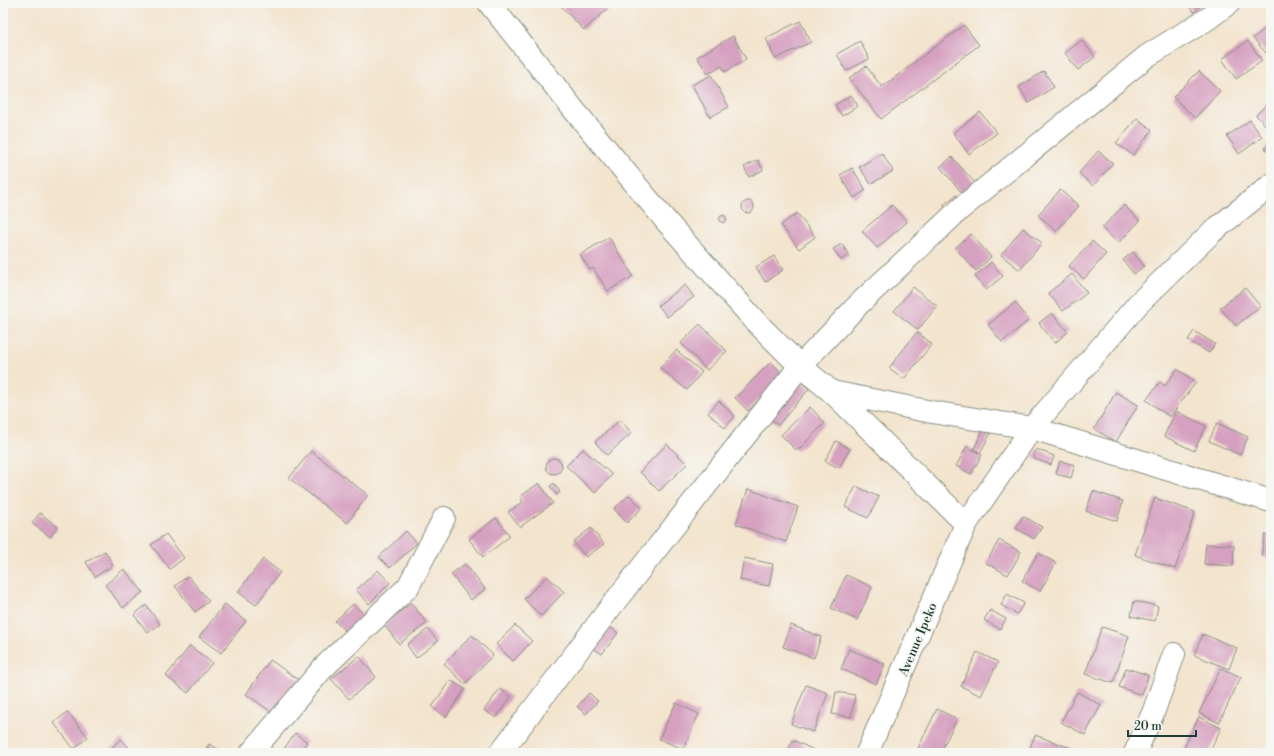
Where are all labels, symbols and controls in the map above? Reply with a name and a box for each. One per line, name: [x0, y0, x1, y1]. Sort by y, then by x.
street label: Avenue Ipeko: [895, 600, 941, 680]
scale bar: [1128, 712, 1196, 738]
text: 20 m: [1134, 719, 1162, 734]

